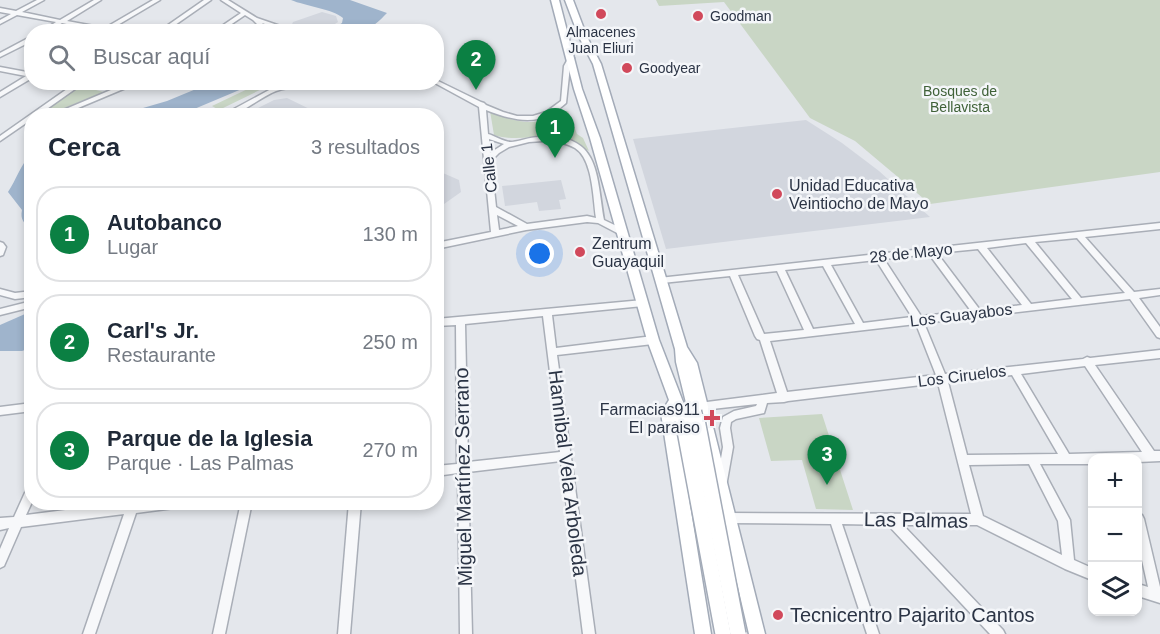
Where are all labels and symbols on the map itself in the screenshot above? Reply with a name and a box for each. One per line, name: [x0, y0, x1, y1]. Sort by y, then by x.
marker: Almacenes Juan Eliuri: [594, 7, 608, 21]
place label: Goodman: [710, 8, 771, 24]
marker: Goodman: [691, 9, 705, 23]
place label: Almacenes Juan Eliuri: [566, 24, 636, 56]
pin: 2: [456, 40, 496, 90]
place label: Goodyear: [639, 60, 701, 76]
marker: Goodyear: [620, 61, 634, 75]
park label: Bosques de Bellavista: [923, 83, 997, 115]
pin: 1: [536, 108, 574, 158]
street label: Calle 1: [478, 142, 500, 194]
place label: Unidad Educativa Veintiocho de Mayo: [789, 177, 929, 212]
marker: Unidad Educativa Veintiocho de Mayo: [770, 187, 784, 201]
place label: Zentrum Guayaquil: [592, 235, 664, 270]
your location: [525, 239, 554, 268]
street label: 28 de Mayo: [869, 240, 954, 266]
marker: Zentrum Guayaquil: [573, 245, 587, 259]
street label: Los Guayabos: [909, 300, 1013, 330]
street label: Los Ciruelos: [917, 362, 1007, 390]
street label: Miguel Martínez Serrano: [450, 367, 476, 587]
street label: Hannibal Vela Arboleda: [544, 368, 592, 578]
place label: Farmacias911 El paraiso: [600, 401, 700, 436]
marker: Farmacias911 El paraiso: [705, 411, 719, 425]
pin: 3: [808, 436, 846, 485]
street label: Las Palmas: [864, 508, 968, 532]
place label: Tecnicentro Pajarito Cantos: [790, 604, 1035, 626]
marker: Tecnicentro Pajarito Cantos: [771, 608, 785, 622]

